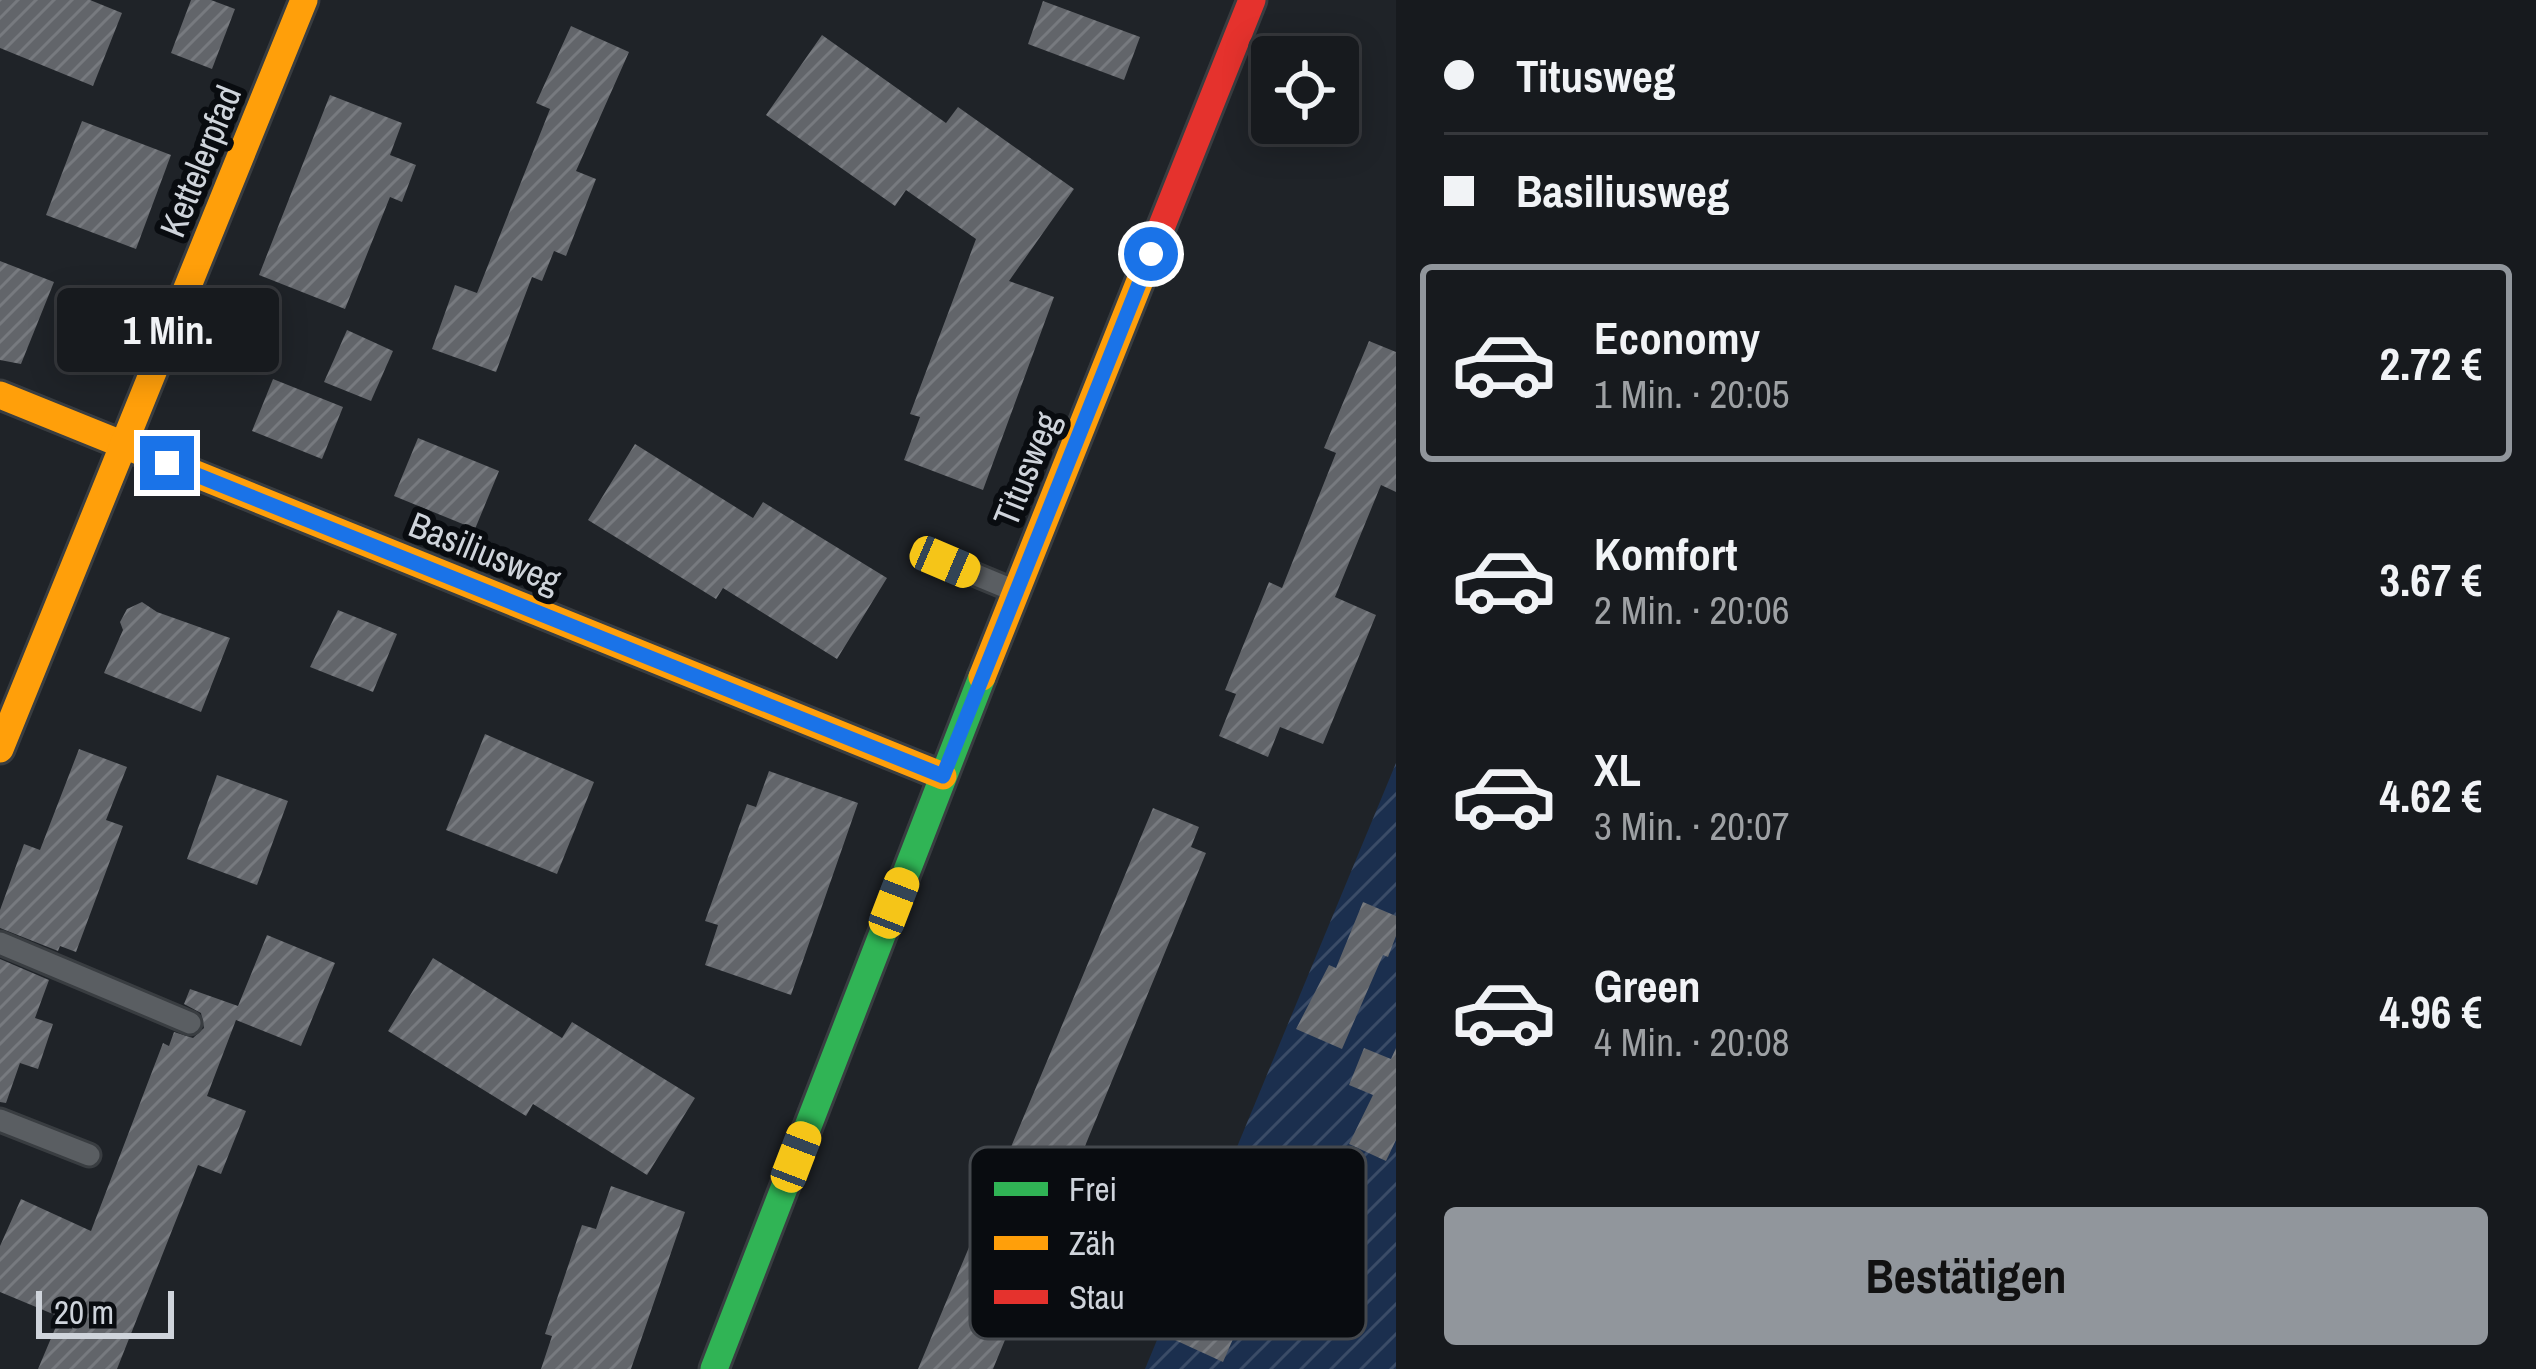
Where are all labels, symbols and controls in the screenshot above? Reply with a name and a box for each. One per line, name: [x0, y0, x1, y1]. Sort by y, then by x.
map controls: [1251, 36, 1359, 144]
button: locate: [1251, 36, 1359, 144]
text: Titusweg: [1516, 45, 1675, 106]
street label: Kettelerpfad: [148, 78, 252, 244]
text: Basiliusweg: [1516, 160, 1729, 221]
route start: [1124, 227, 1178, 281]
callout: 1 Min.: [56, 289, 278, 373]
text: 1 Min.: [123, 304, 213, 356]
text: Economy: [1594, 307, 1760, 368]
icon: car: [1450, 309, 1558, 417]
text: 2.72 €: [2379, 333, 2482, 394]
text: 1 Min. · 20:05: [1594, 368, 1790, 420]
street label: Titusweg: [981, 404, 1071, 533]
route end: [140, 436, 194, 490]
street label: Basiliusweg: [402, 500, 568, 604]
text: Komfort: [1594, 523, 1737, 584]
icon: car: [1450, 525, 1558, 633]
car: [905, 531, 985, 593]
text: 3.67 €: [2379, 549, 2482, 610]
text: 2 Min. · 20:06: [1594, 584, 1790, 636]
text: XL: [1594, 739, 1641, 800]
icon: car: [1450, 741, 1558, 849]
text: 4.62 €: [2379, 765, 2482, 826]
text: 3 Min. · 20:07: [1594, 800, 1790, 852]
car: [864, 863, 924, 943]
text: Green: [1594, 955, 1701, 1016]
icon: car: [1450, 957, 1558, 1065]
text: 4.96 €: [2379, 981, 2482, 1042]
text: 4 Min. · 20:08: [1594, 1016, 1790, 1068]
car: [766, 1117, 826, 1197]
legend: [970, 1147, 1366, 1339]
text: Frei: [1069, 1167, 1117, 1211]
button: Bestätigen: [1444, 1207, 2488, 1345]
text: Zäh: [1069, 1221, 1116, 1265]
text: Stau: [1069, 1275, 1125, 1319]
scale bar: [36, 1285, 174, 1338]
text: 20 m: [54, 1290, 114, 1334]

